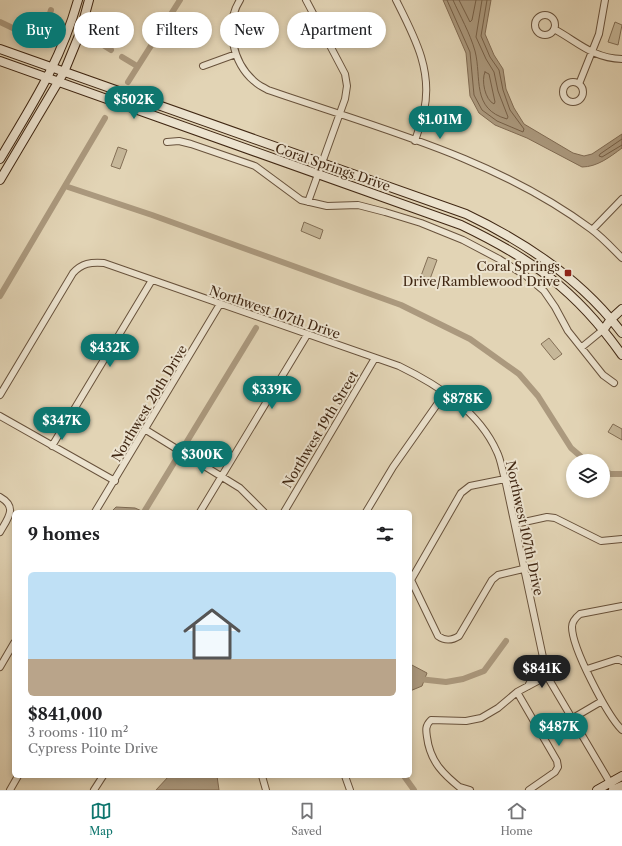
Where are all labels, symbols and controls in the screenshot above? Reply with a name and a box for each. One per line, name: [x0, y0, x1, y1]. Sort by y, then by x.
chip: Buy: [12, 12, 66, 48]
chip: Rent: [74, 12, 134, 48]
chip: Filters: [142, 12, 212, 48]
chip: New: [220, 12, 279, 48]
chip: Apartment: [287, 12, 386, 48]
pin: $502K: [106, 86, 162, 120]
text: $502K: [114, 91, 154, 107]
pin: $1.01M: [407, 106, 473, 140]
text: $1.01M: [418, 111, 462, 127]
street label: Coral Springs Drive: [273, 140, 393, 194]
place label: Coral Springs Drive/Ramblewood Drive: [403, 258, 560, 289]
marker: Coral Springs Drive/Ramblewood Drive: [563, 268, 573, 278]
street label: Northwest 107th Drive: [207, 282, 343, 342]
pin: $432K: [82, 334, 138, 368]
text: $432K: [90, 339, 130, 355]
street label: Northwest 20th Drive: [108, 342, 190, 464]
street label: Northwest 19th Street: [279, 367, 361, 490]
pin: $339K: [244, 376, 300, 410]
text: $339K: [252, 381, 292, 397]
pin: $878K: [435, 385, 491, 419]
text: $878K: [443, 390, 483, 406]
pin: $347K: [34, 407, 90, 441]
text: $347K: [42, 412, 82, 428]
pin: $300K: [174, 441, 230, 475]
text: $300K: [181, 446, 223, 462]
map controls: [566, 454, 610, 498]
button: layers: [566, 454, 610, 498]
street label: Northwest 107th Drive: [503, 459, 547, 597]
icon: filters: [374, 523, 396, 545]
text: 9 homes: [28, 524, 100, 544]
icon: home: [176, 598, 248, 670]
pin: $841K: [514, 655, 570, 689]
text: $841K: [522, 660, 562, 676]
text: $841,000: [28, 704, 103, 724]
pin: $487K: [531, 713, 587, 747]
text: $487K: [539, 718, 579, 734]
text: 3 rooms · 110 m²: [28, 724, 128, 740]
text: Cypress Pointe Drive: [28, 740, 158, 756]
tab: Map: [89, 800, 113, 838]
tab: Saved: [291, 800, 322, 838]
tab: Home: [500, 800, 533, 838]

